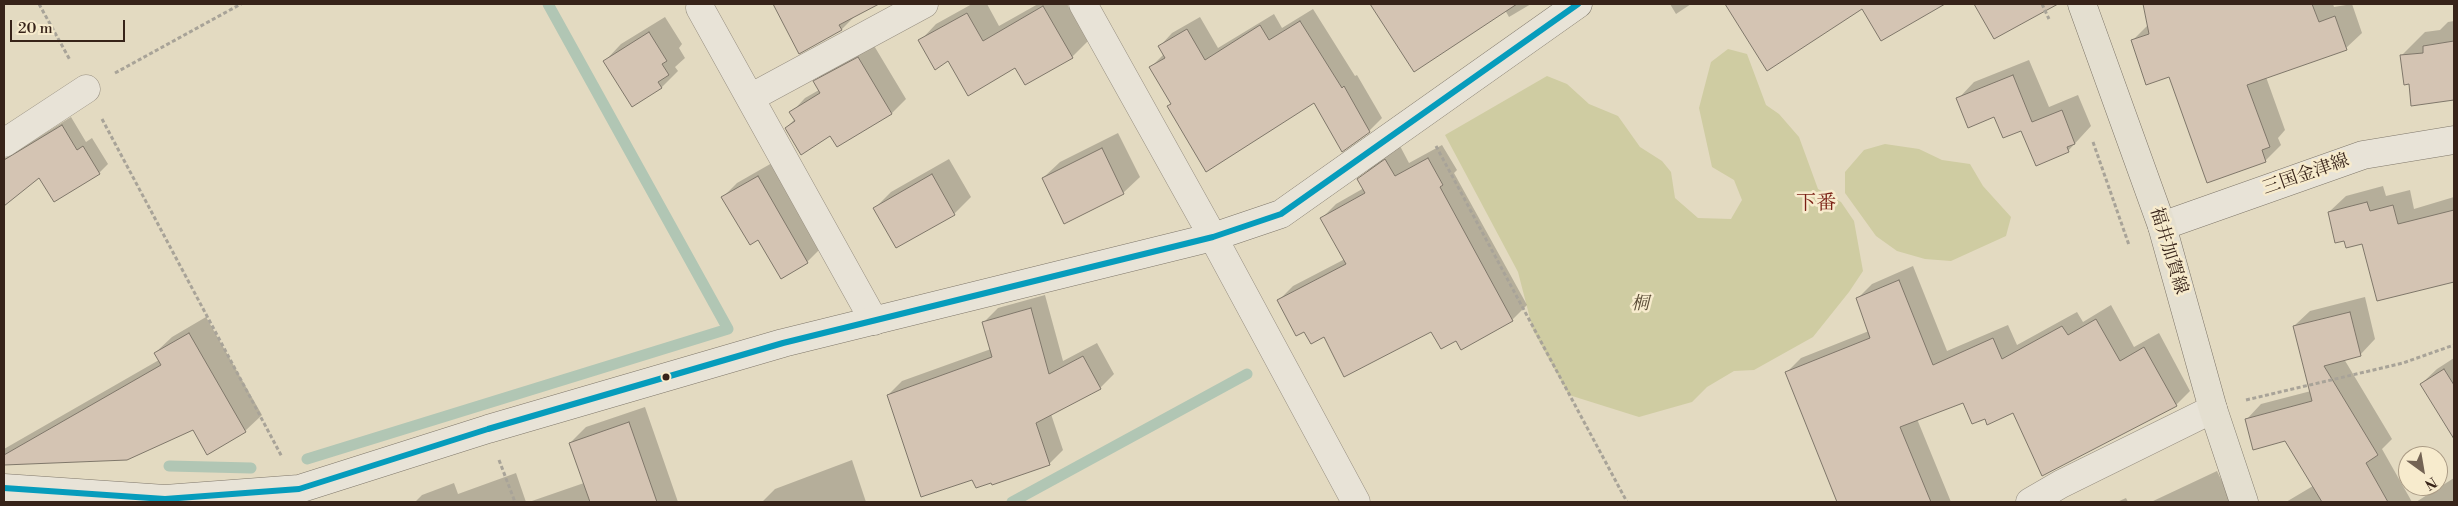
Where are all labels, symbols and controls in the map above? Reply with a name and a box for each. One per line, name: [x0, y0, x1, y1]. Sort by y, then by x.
scale bar: [12, 10, 128, 42]
text: 20 m: [18, 19, 53, 38]
street label: 三国金津線: [2260, 150, 2352, 200]
district label: 下番: [1796, 192, 1836, 216]
street label: 福井加賀線: [2145, 205, 2191, 297]
park label: 桐: [1631, 294, 1649, 316]
unlabelled marker: [661, 372, 671, 382]
north arrow: [2398, 446, 2448, 496]
text: N: [2421, 472, 2440, 493]

